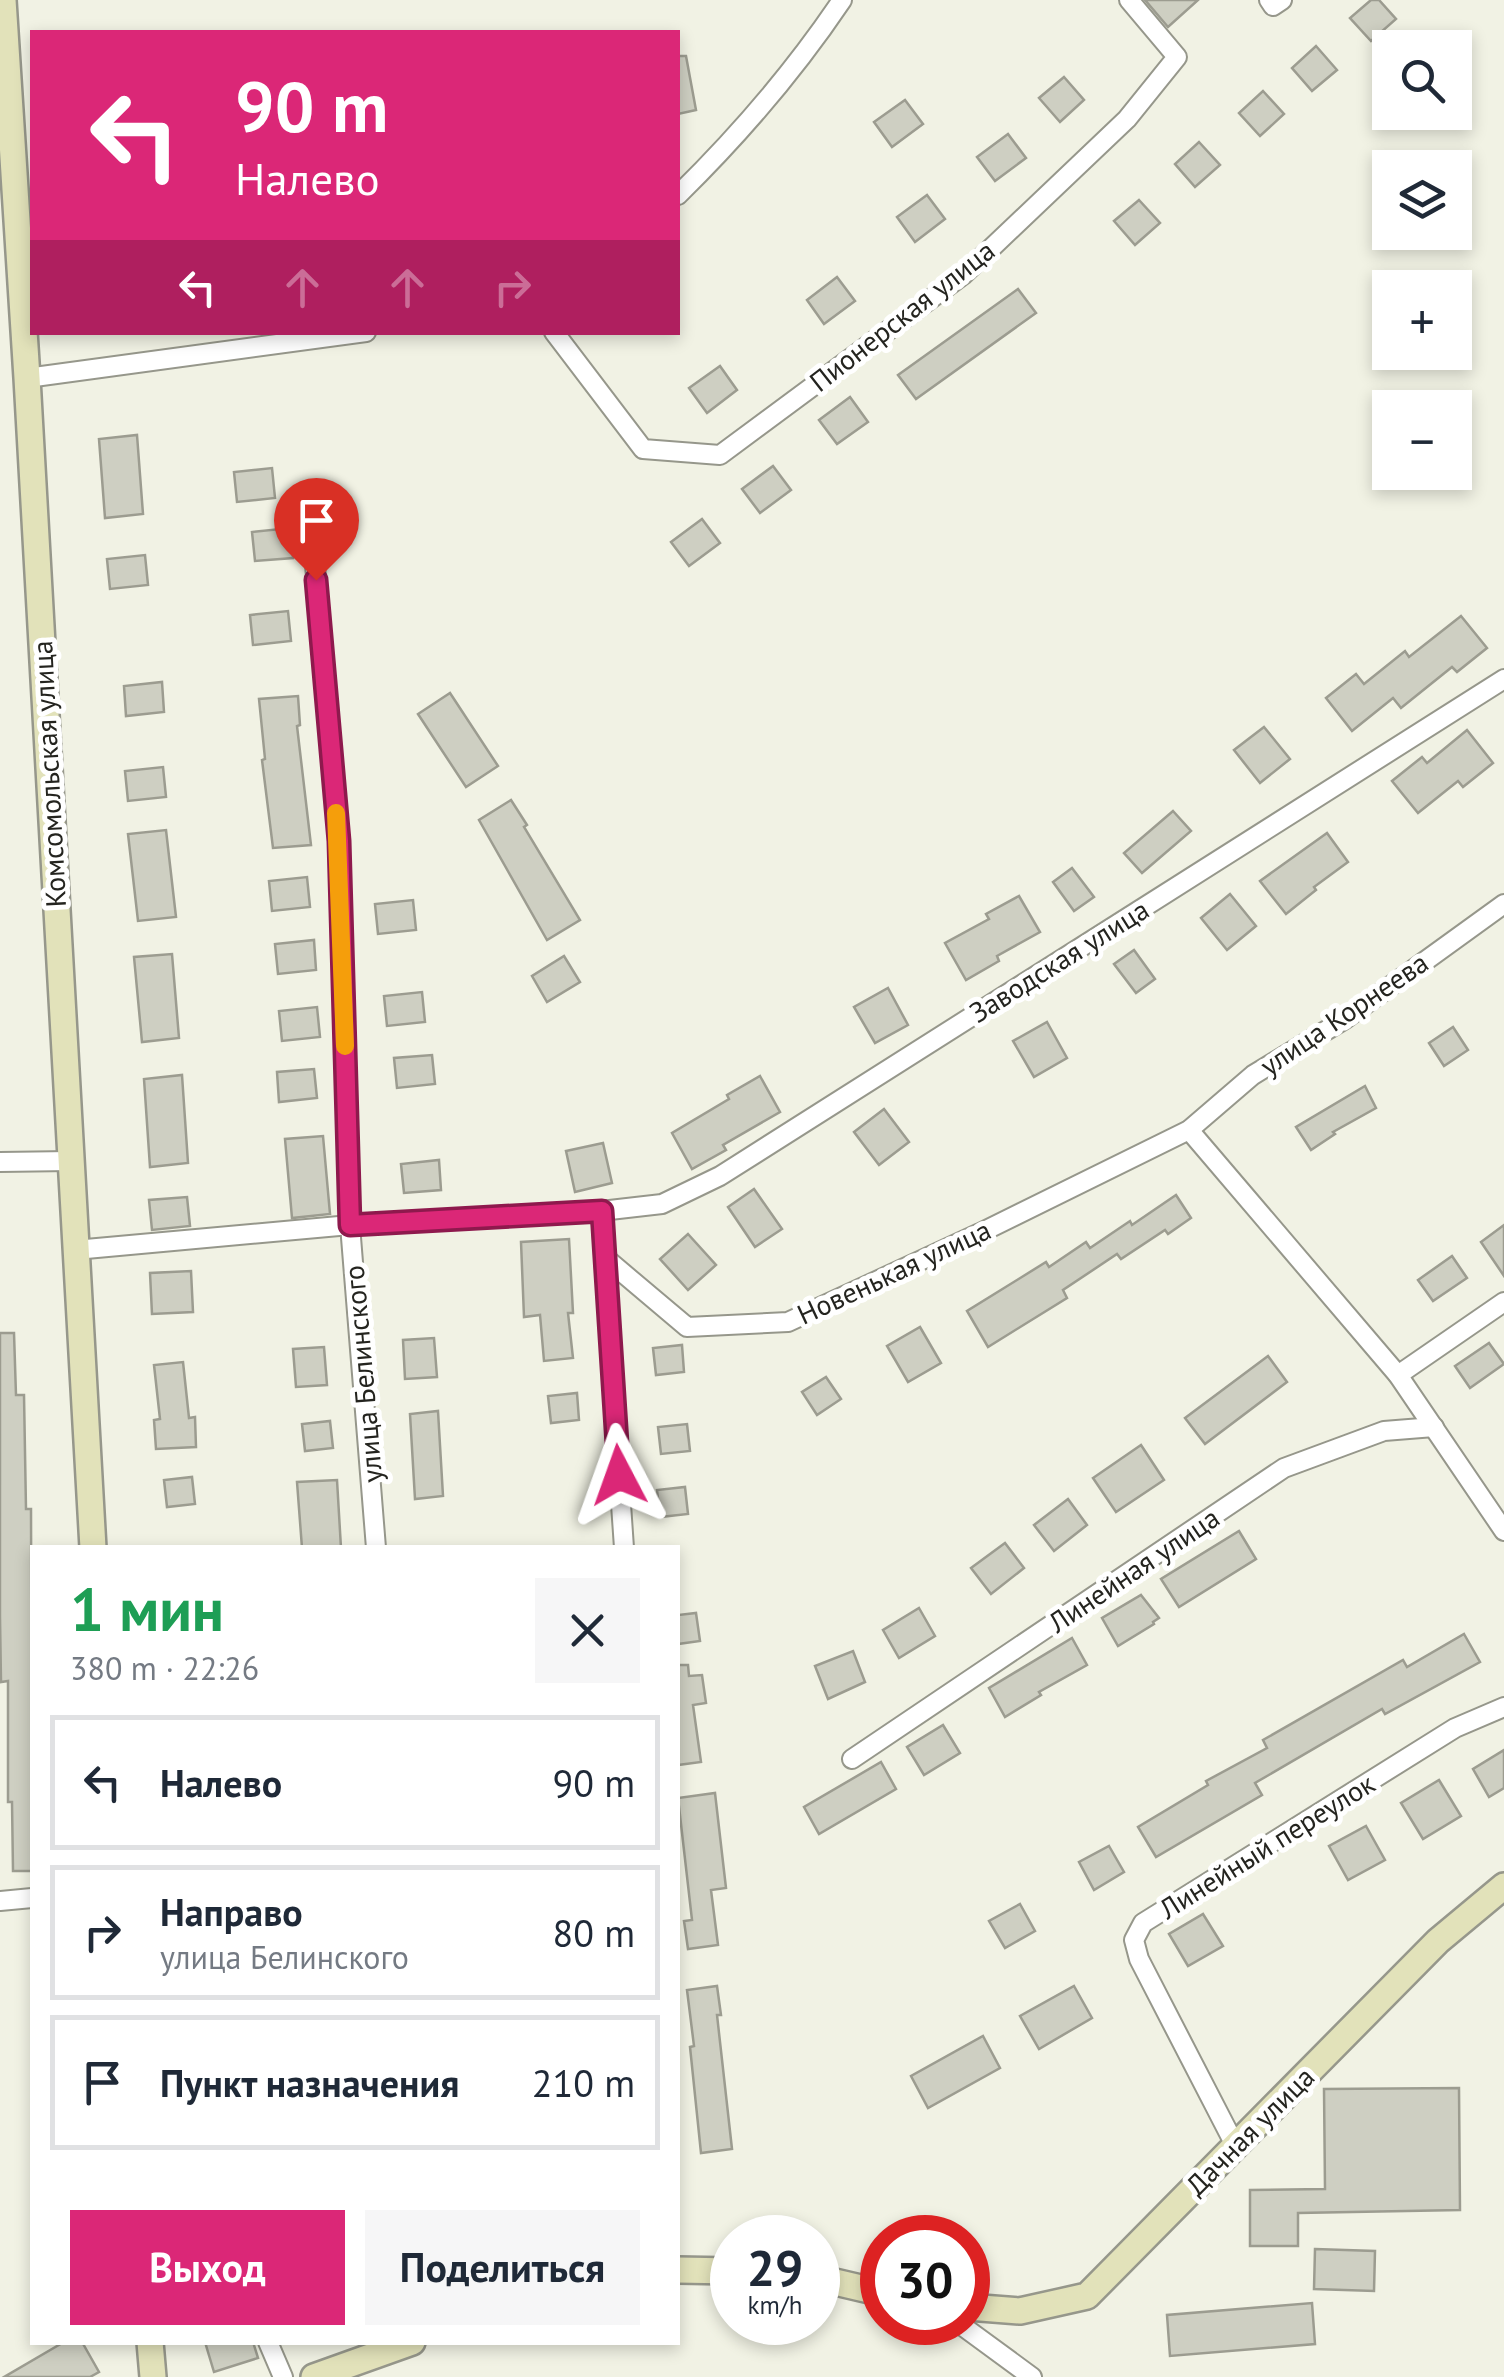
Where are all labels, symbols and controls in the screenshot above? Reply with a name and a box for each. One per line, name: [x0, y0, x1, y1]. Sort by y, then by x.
map controls: [1372, 30, 1472, 490]
button: search: [1372, 30, 1472, 130]
text: 90 m: [235, 61, 388, 151]
icon: left: [70, 70, 200, 200]
text: Налево: [235, 149, 380, 207]
button: layers: [1372, 150, 1472, 250]
street label: Пионерская улица: [802, 232, 1002, 400]
icon: left: [170, 260, 225, 315]
icon: ahead: [275, 260, 330, 315]
icon: ahead: [380, 260, 435, 315]
icon: right: [485, 260, 540, 315]
button: +: [1372, 270, 1472, 370]
button: −: [1372, 390, 1472, 490]
pin: [274, 478, 359, 581]
icon: arrive: [289, 493, 344, 548]
street label: Комсомольская улица: [23, 640, 74, 908]
street label: Заводская улица: [962, 891, 1155, 1031]
street label: улица Корнеева: [1252, 944, 1435, 1084]
street label: Новенькая улица: [791, 1211, 997, 1333]
street label: улица Белинского: [335, 1264, 390, 1484]
position arrow: [567, 1423, 671, 1527]
street label: Линейная улица: [1040, 1499, 1226, 1641]
text: 1 мин: [70, 1570, 224, 1648]
button: close: [535, 1578, 640, 1683]
text: 380 m · 22:26: [70, 1647, 259, 1689]
icon: left: [75, 1755, 130, 1810]
text: Налево: [160, 1758, 282, 1807]
text: 90 m: [553, 1758, 635, 1807]
street label: Линейный переулок: [1151, 1764, 1382, 1927]
text: Направо: [160, 1887, 303, 1936]
icon: right: [75, 1905, 130, 1960]
text: 80 m: [553, 1908, 635, 1957]
text: улица Белинского: [160, 1936, 409, 1978]
icon: arrive: [75, 2055, 130, 2110]
text: Пункт назначения: [160, 2058, 459, 2107]
text: 210 m: [532, 2058, 635, 2107]
street label: Дачная улица: [1177, 2058, 1322, 2203]
button: Выход: [70, 2210, 345, 2325]
button: Поделиться: [365, 2210, 640, 2325]
speed limit sign: 30: [860, 2215, 990, 2345]
text: 29: [747, 2235, 803, 2300]
text: km/h: [748, 2289, 802, 2321]

